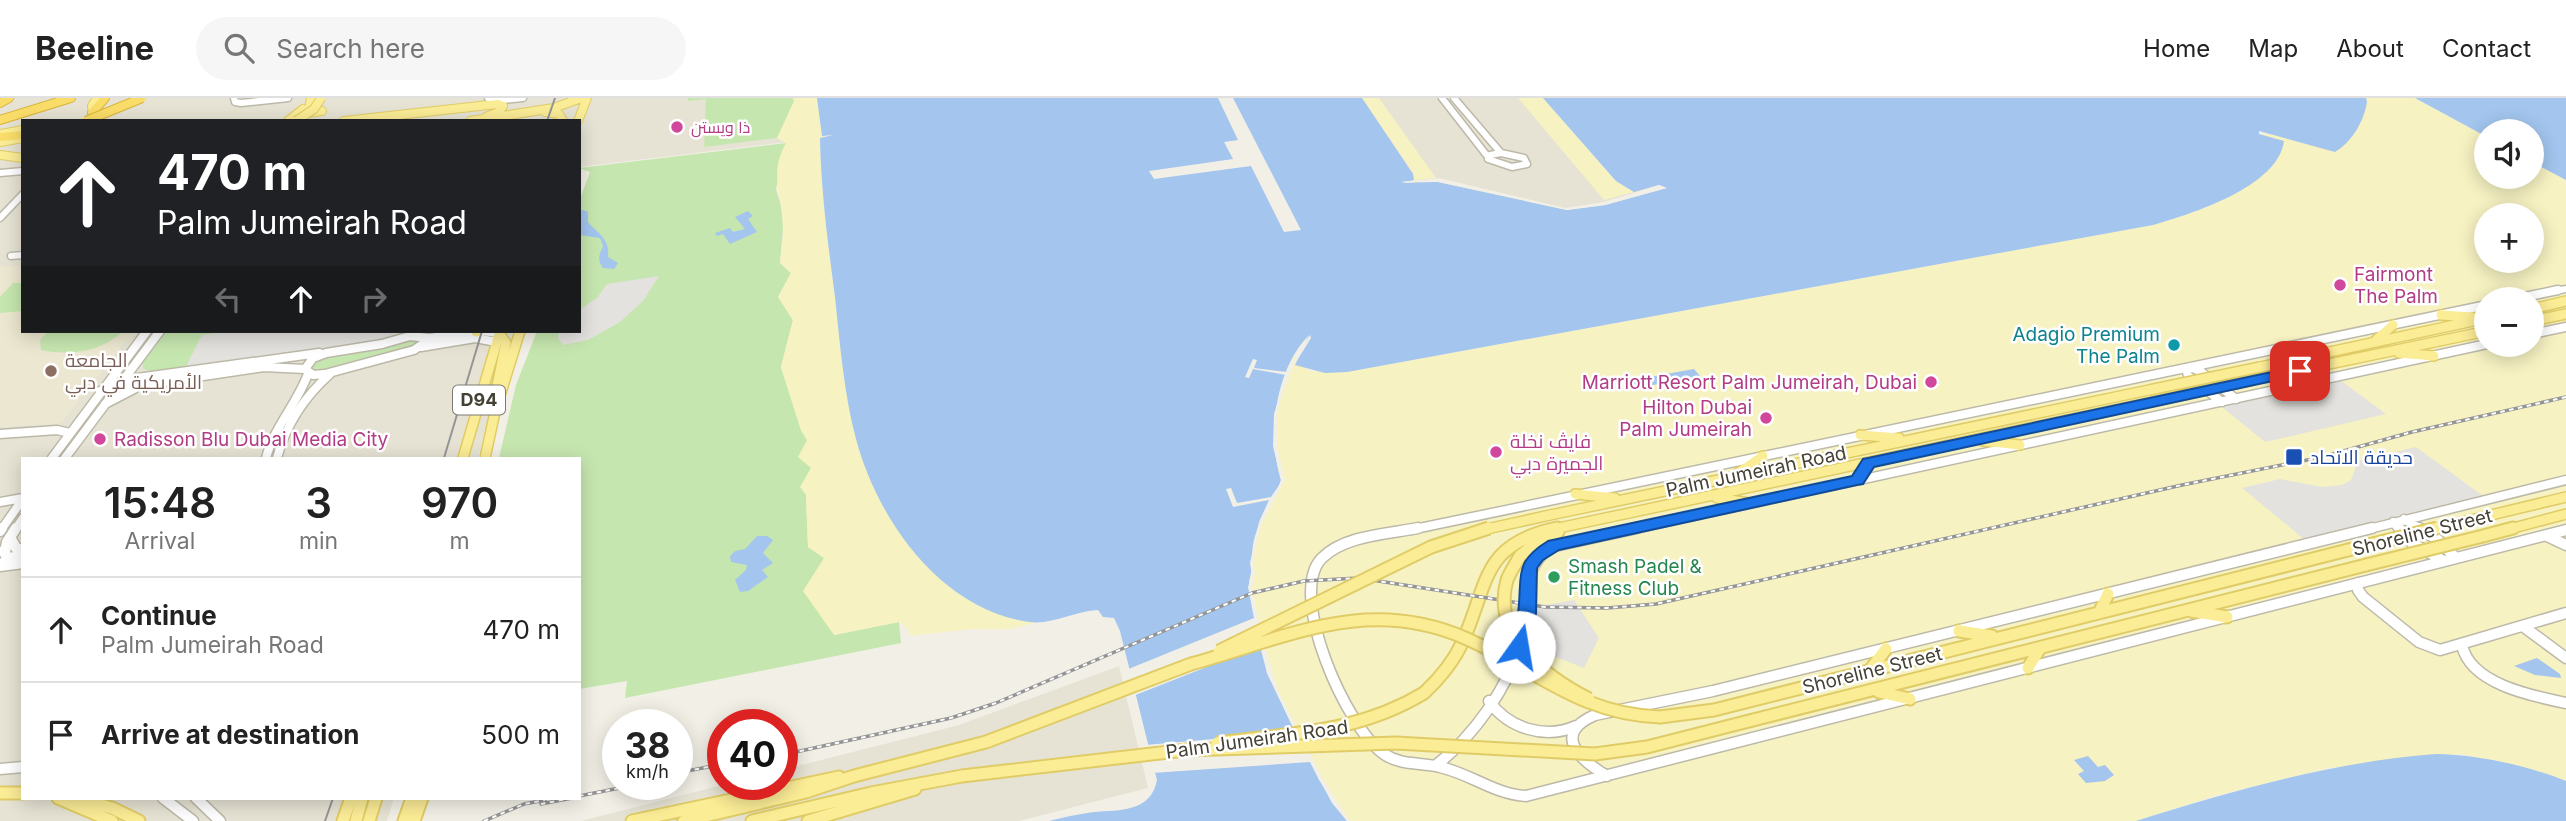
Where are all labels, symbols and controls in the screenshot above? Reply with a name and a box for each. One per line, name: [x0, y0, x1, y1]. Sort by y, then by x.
search box: [196, 17, 686, 80]
text: Beeline: [35, 28, 154, 68]
icon: search: [220, 29, 258, 67]
text: Search here: [276, 33, 425, 64]
text: Home: [2143, 34, 2210, 63]
text: Map: [2248, 34, 2298, 63]
text: About: [2336, 34, 2404, 63]
text: Contact: [2442, 34, 2531, 63]
place label: ذا ويستن: [691, 117, 750, 138]
marker: ذا ويستن: [669, 119, 685, 135]
map controls: [2474, 119, 2544, 357]
button: sound: [2474, 119, 2544, 189]
text: 470 m: [157, 143, 307, 202]
icon: ahead: [42, 147, 133, 238]
text: Palm Jumeirah Road: [157, 203, 467, 242]
button: +: [2474, 203, 2544, 273]
place label: Fairmont The Palm: [2354, 263, 2438, 308]
marker: Fairmont The Palm: [2332, 277, 2348, 293]
icon: left: [209, 280, 247, 318]
icon: ahead: [282, 280, 320, 318]
icon: right: [355, 280, 393, 318]
button: −: [2474, 287, 2544, 357]
place label: Adagio Premium The Palm: [2012, 323, 2160, 368]
marker: Adagio Premium The Palm: [2166, 337, 2182, 353]
pin: [2270, 341, 2330, 401]
place label: الجامعة الأمريكية في دبي: [65, 349, 202, 397]
icon: arrive: [2281, 352, 2319, 390]
marker: الجامعة الأمريكية في دبي: [43, 363, 59, 379]
place label: Marriott Resort Palm Jumeirah, Dubai: [1582, 371, 1917, 394]
marker: Marriott Resort Palm Jumeirah, Dubai: [1923, 374, 1939, 390]
road number: D94: [453, 386, 505, 414]
place label: Hilton Dubai Palm Jumeirah: [1619, 396, 1752, 441]
marker: Hilton Dubai Palm Jumeirah: [1758, 410, 1774, 426]
place label: Radisson Blu Dubai Media City: [114, 428, 389, 451]
place label: فايڤ نخلة الجميرة دبي: [1510, 430, 1603, 478]
marker: Radisson Blu Dubai Media City: [92, 431, 108, 447]
street label: Palm Jumeirah Road: [1664, 441, 1848, 502]
marker: فايڤ نخلة الجميرة دبي: [1488, 444, 1504, 460]
place label: حديقة الاتحاد: [2310, 446, 2413, 469]
marker: حديقة الاتحاد: [2284, 447, 2304, 467]
text: 15:48: [104, 477, 216, 528]
text: 3: [305, 477, 332, 528]
text: 970: [421, 477, 498, 528]
street label: Shoreline Street: [2350, 504, 2494, 561]
text: Arrival: [125, 527, 195, 555]
text: min: [299, 527, 338, 555]
text: m: [450, 527, 470, 555]
place label: Smash Padel & Fitness Club: [1568, 555, 1702, 600]
marker: Smash Padel & Fitness Club: [1546, 569, 1562, 585]
text: Continue: [101, 600, 217, 631]
position arrow: [1482, 610, 1556, 684]
icon: ahead: [42, 611, 80, 649]
text: 470 m: [482, 614, 560, 645]
text: Palm Jumeirah Road: [101, 631, 324, 659]
street label: Shoreline Street: [1800, 642, 1944, 699]
speed limit sign: 40: [707, 709, 798, 800]
street label: Palm Jumeirah Road: [1164, 715, 1350, 764]
icon: arrive: [42, 716, 80, 754]
text: Arrive at destination: [101, 719, 360, 750]
text: 500 m: [481, 719, 560, 750]
text: 38: [625, 724, 670, 766]
text: km/h: [626, 761, 669, 782]

